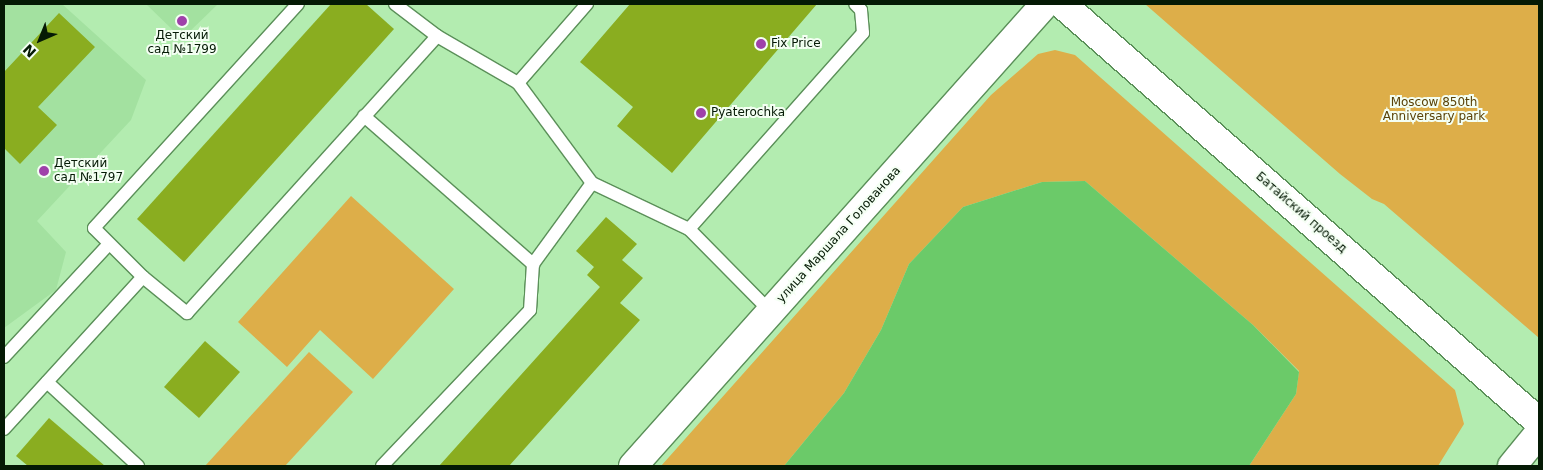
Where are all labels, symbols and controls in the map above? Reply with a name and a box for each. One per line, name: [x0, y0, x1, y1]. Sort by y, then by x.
north arrow: [15, 15, 65, 65]
marker: Детский сад №1799: [176, 15, 188, 27]
place label: Детский сад №1799: [147, 29, 217, 57]
place label: Fix Price: [771, 37, 821, 51]
marker: Fix Price: [755, 38, 767, 50]
text: N: [20, 41, 39, 61]
park label: Moscow 850th Anniversary park: [1383, 96, 1485, 124]
place label: Pyaterochka: [711, 106, 785, 120]
marker: Pyaterochka: [695, 107, 707, 119]
place label: Детский сад №1797: [54, 157, 123, 185]
street label: улица Маршала Голованова: [774, 164, 904, 306]
marker: Детский сад №1797: [38, 165, 50, 177]
street label: Батайский проезд: [1253, 170, 1349, 256]

